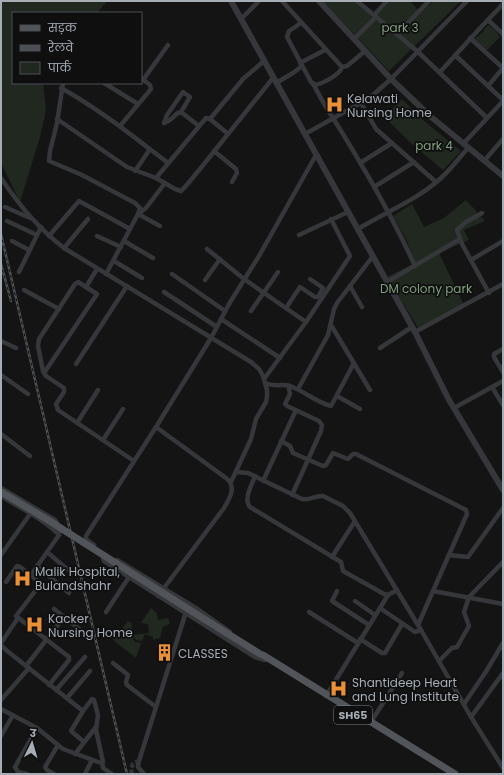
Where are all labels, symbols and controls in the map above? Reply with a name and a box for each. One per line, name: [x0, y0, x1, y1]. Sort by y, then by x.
legend: [12, 12, 142, 84]
text: सड़क: [47, 19, 78, 36]
park label: park 3: [381, 19, 419, 36]
text: रेलवे: [47, 39, 74, 56]
text: पार्क: [47, 59, 72, 76]
place label: Kelawati Nursing Home: [347, 90, 432, 121]
hospital icon: Kelawati Nursing Home: [324, 95, 344, 115]
park label: park 4: [415, 137, 453, 154]
park label: DM colony park: [380, 280, 473, 297]
place label: Malik Hospital, Bulandshahr: [35, 563, 120, 594]
hospital icon: Malik Hospital, Bulandshahr: [12, 568, 32, 588]
place label: Kacker Nursing Home: [48, 610, 133, 641]
hospital icon: Kacker Nursing Home: [25, 615, 45, 635]
building icon: CLASSES: [155, 643, 175, 663]
place label: CLASSES: [178, 645, 228, 662]
place label: Shantideep Heart and Lung Institute: [352, 674, 459, 705]
hospital icon: Shantideep Heart and Lung Institute: [329, 679, 349, 699]
road number: SH65: [334, 706, 372, 724]
north arrow: [12, 723, 52, 763]
text: उ: [28, 725, 37, 741]

